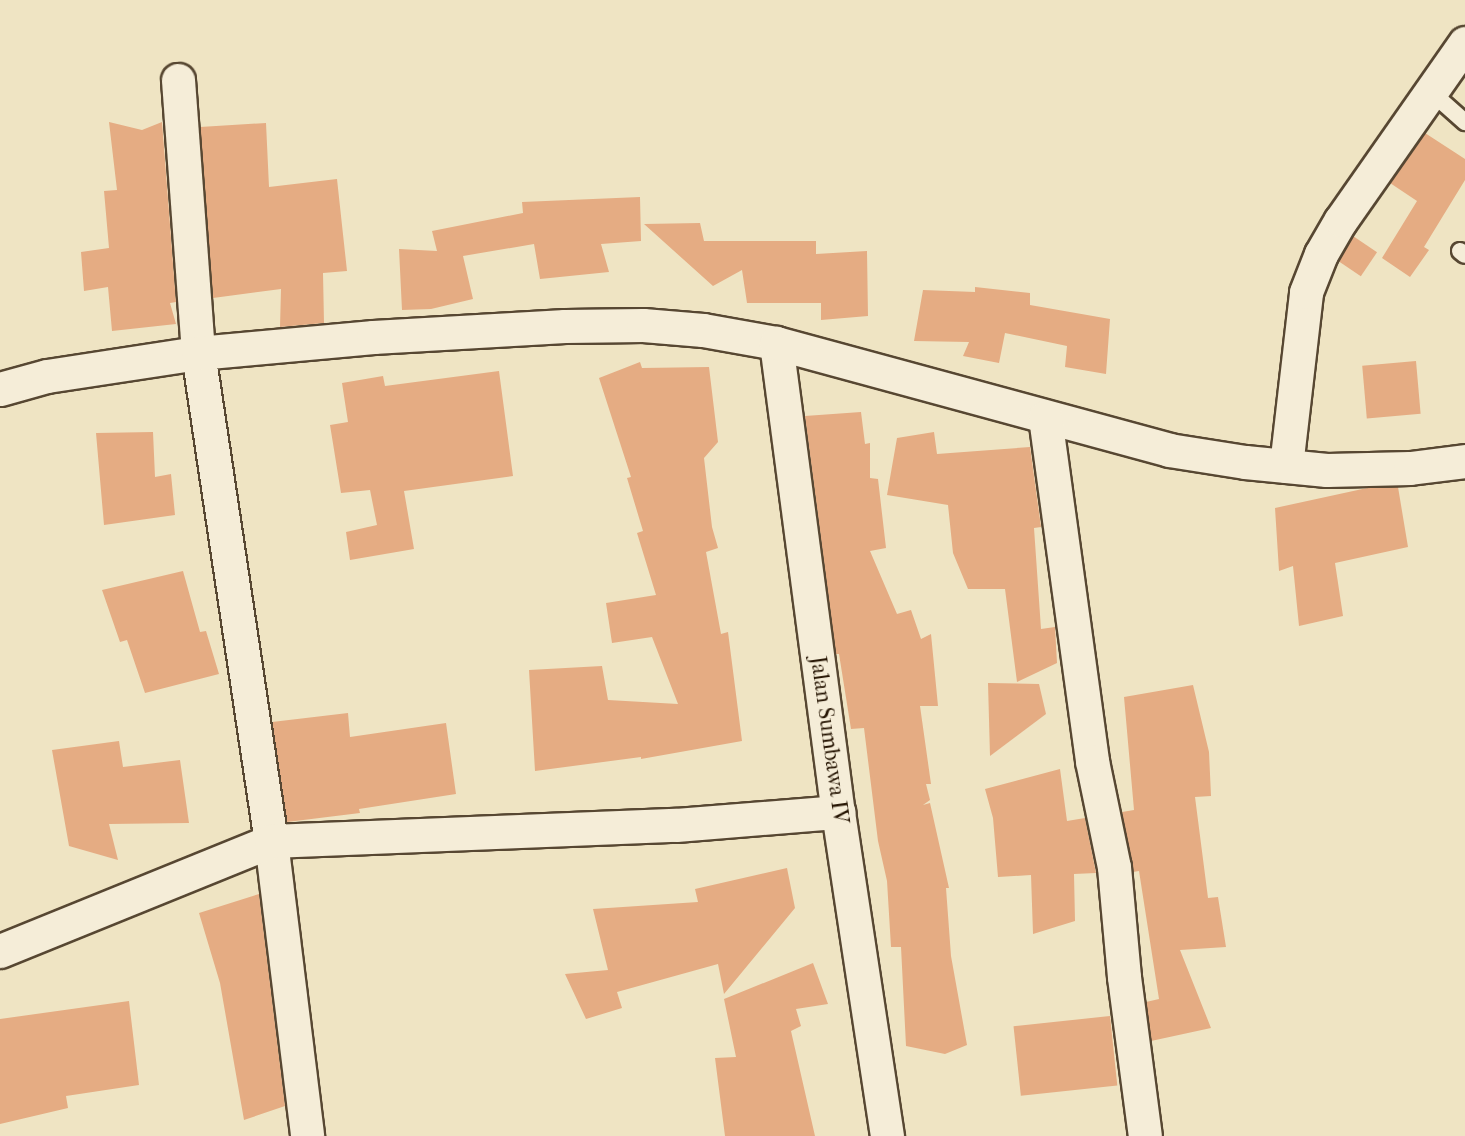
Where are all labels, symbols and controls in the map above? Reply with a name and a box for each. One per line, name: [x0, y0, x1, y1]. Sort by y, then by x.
street label: Jalan Sumbawa IV: [804, 655, 854, 825]

